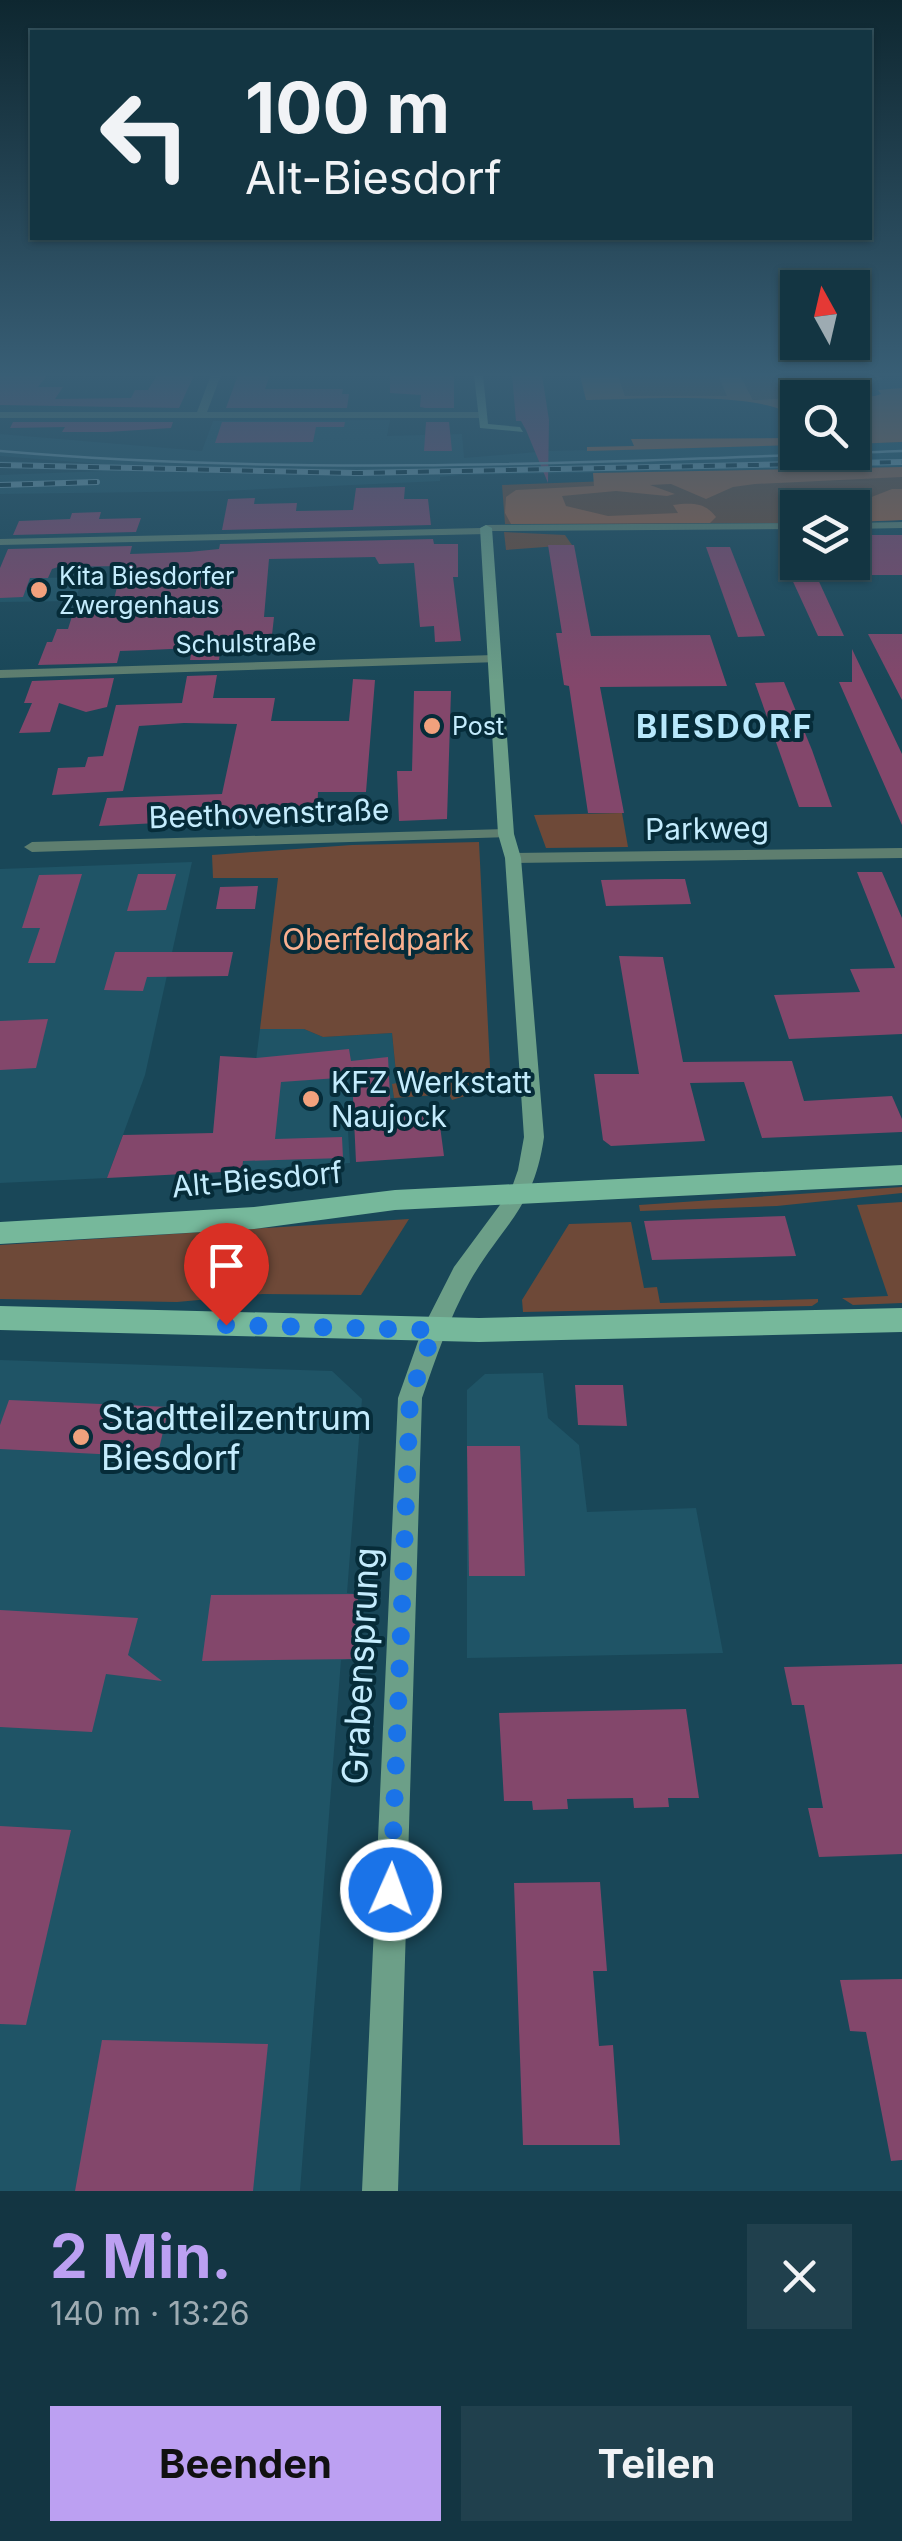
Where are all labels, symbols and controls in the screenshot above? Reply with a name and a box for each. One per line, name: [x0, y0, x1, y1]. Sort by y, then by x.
text: 100 m: [245, 65, 450, 150]
icon: left: [80, 70, 210, 200]
text: Alt-Biesdorf: [245, 150, 501, 205]
north arrow: [780, 270, 870, 360]
map controls: [780, 270, 870, 580]
button: search: [780, 380, 870, 470]
button: layers: [780, 490, 870, 580]
place label: Kita Biesdorfer Zwergenhaus: [59, 561, 234, 620]
marker: Kita Biesdorfer Zwergenhaus: [28, 579, 50, 601]
street label: Schulstraße: [175, 627, 317, 659]
district label: BIESDORF: [636, 707, 814, 746]
place label: Post: [452, 711, 504, 741]
marker: Post: [421, 715, 443, 737]
street label: Beethovenstraße: [148, 791, 390, 835]
street label: Parkweg: [645, 809, 769, 847]
park label: Oberfeldpark: [282, 921, 470, 957]
place label: KFZ Werkstatt Naujock: [331, 1064, 532, 1134]
marker: KFZ Werkstatt Naujock: [300, 1088, 322, 1110]
street label: Alt-Biesdorf: [170, 1154, 344, 1204]
pin: [184, 1223, 269, 1326]
icon: arrive: [199, 1238, 254, 1293]
place label: Stadtteilzentrum Biesdorf: [101, 1396, 372, 1478]
marker: Stadtteilzentrum Biesdorf: [70, 1426, 92, 1448]
street label: Grabensprung: [333, 1546, 387, 1786]
position arrow: [339, 1838, 443, 1942]
text: 2 Min.: [50, 2220, 232, 2292]
button: close: [747, 2224, 852, 2329]
text: 140 m · 13:26: [50, 2294, 249, 2333]
button: Beenden: [50, 2406, 441, 2521]
button: Teilen: [461, 2406, 852, 2521]

